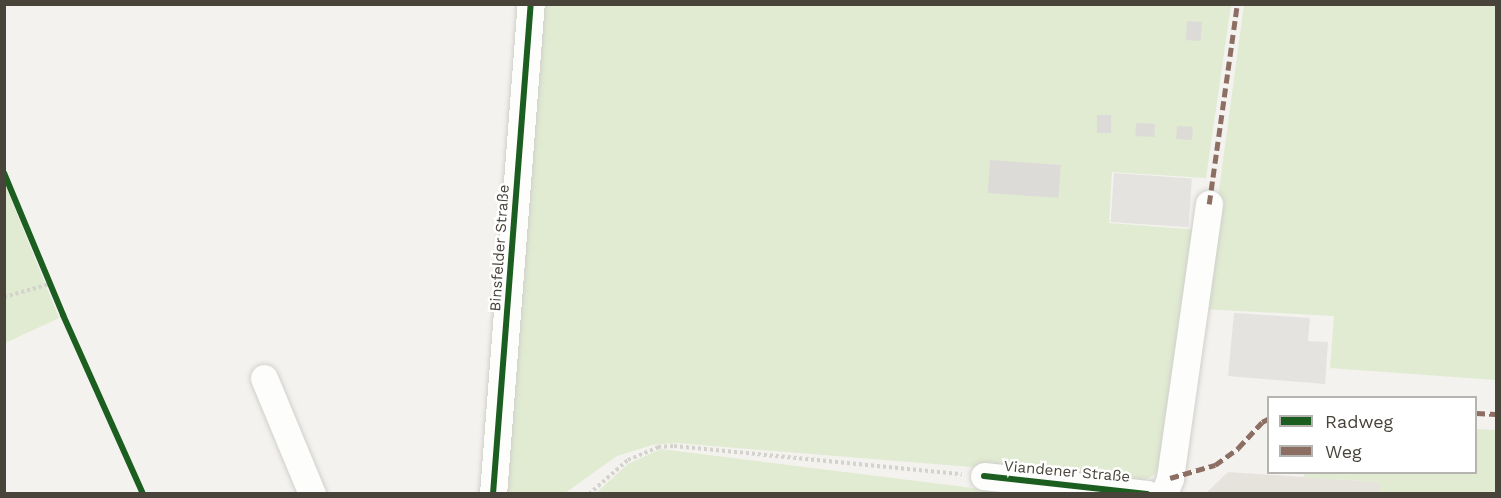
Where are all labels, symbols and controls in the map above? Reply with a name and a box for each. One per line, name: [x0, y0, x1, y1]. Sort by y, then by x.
street label: Binsfelder Straße: [487, 184, 513, 312]
legend: [1267, 396, 1477, 474]
text: Radweg: [1325, 411, 1393, 432]
text: Weg: [1325, 441, 1362, 462]
street label: Viandener Straße: [1003, 458, 1131, 486]

